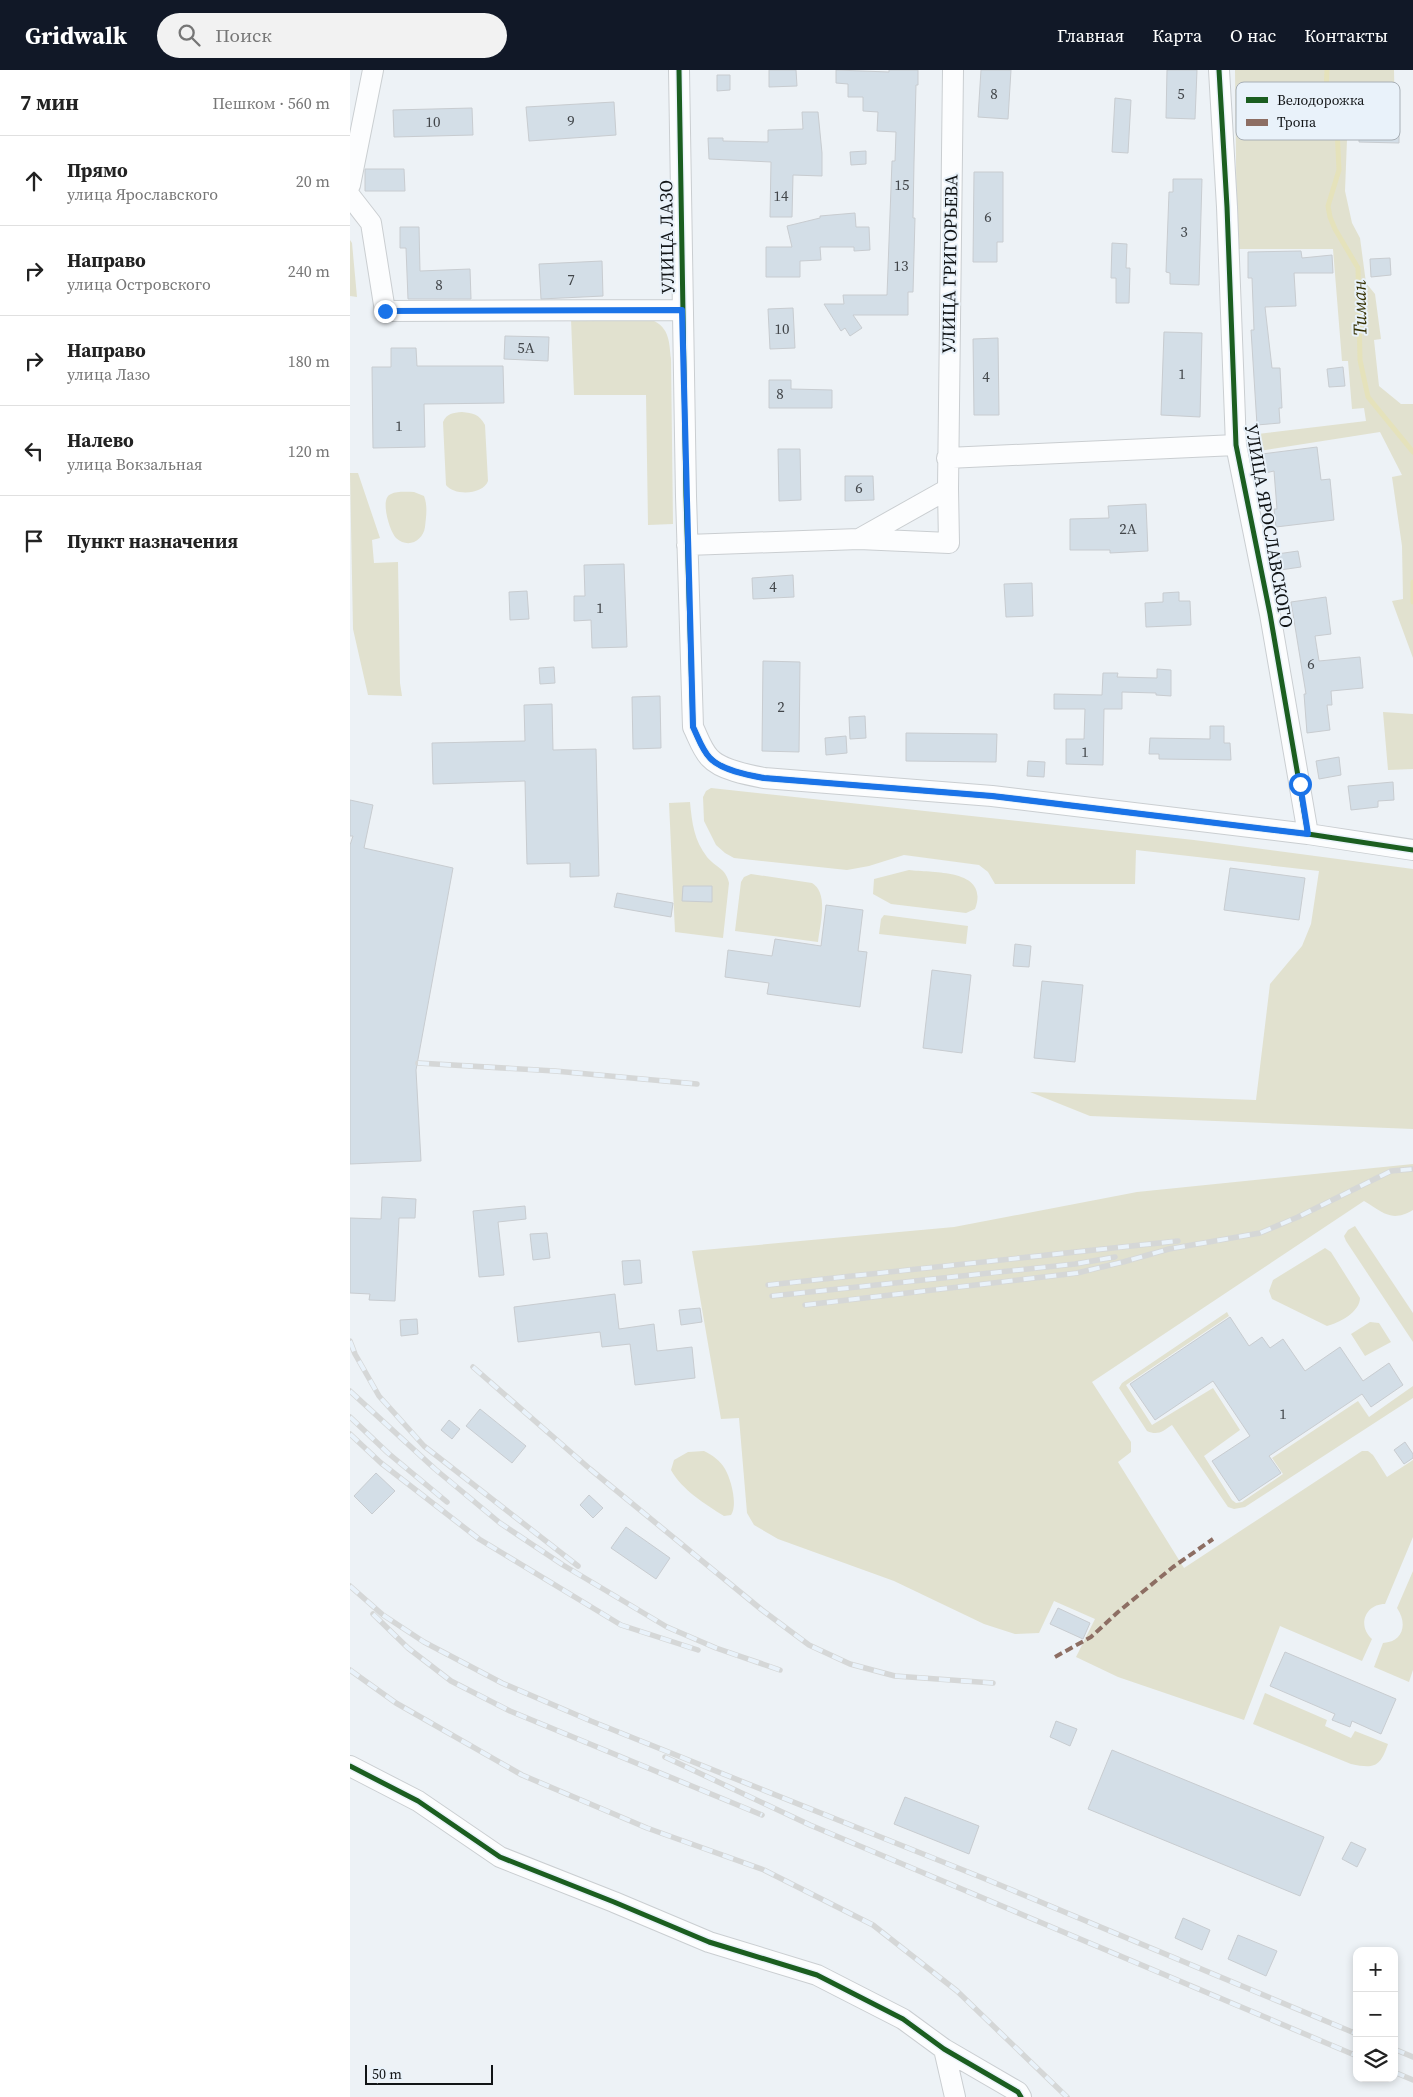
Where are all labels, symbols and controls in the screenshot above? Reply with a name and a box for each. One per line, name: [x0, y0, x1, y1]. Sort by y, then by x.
search box: [157, 13, 507, 58]
text: Gridwalk: [25, 19, 127, 52]
icon: search: [175, 21, 203, 49]
text: Поиск: [215, 22, 272, 48]
text: Главная: [1057, 23, 1124, 48]
text: Карта: [1152, 23, 1202, 48]
text: О нас: [1230, 23, 1276, 48]
text: Контакты: [1304, 23, 1388, 48]
legend: [1236, 82, 1400, 140]
house number: 8: [990, 83, 998, 104]
house number: 5: [1177, 83, 1185, 104]
text: 7 мин: [20, 88, 79, 117]
text: Велодорожка: [1277, 90, 1365, 110]
text: Пешком · 560 m: [212, 92, 330, 114]
house number: 9: [567, 110, 575, 131]
house number: 10: [425, 111, 441, 132]
text: Тропа: [1277, 112, 1317, 132]
text: Прямо: [67, 157, 128, 183]
icon: ahead: [20, 167, 48, 195]
text: 20 m: [296, 170, 330, 192]
house number: 15: [894, 174, 910, 195]
street label: УЛИЦА ГРИГОРЬЕВА: [935, 174, 964, 354]
street label: УЛИЦА ЛАЗО: [653, 180, 680, 294]
text: улица Ярославского: [67, 183, 218, 205]
house number: 14: [773, 185, 789, 206]
house number: 6: [984, 206, 992, 227]
house number: 3: [1180, 221, 1188, 242]
text: Направо: [67, 247, 146, 273]
house number: 13: [893, 255, 909, 276]
icon: right: [20, 257, 48, 285]
text: 240 m: [288, 260, 330, 282]
house number: 7: [567, 269, 575, 290]
text: улица Островского: [67, 273, 211, 295]
house number: 8: [435, 274, 443, 295]
water label: Тиман: [1346, 280, 1372, 336]
route end: [374, 300, 397, 323]
house number: 10: [774, 318, 790, 339]
text: Направо: [67, 337, 146, 363]
house number: 5А: [517, 337, 535, 358]
icon: right: [20, 347, 48, 375]
text: 180 m: [288, 350, 330, 372]
text: улица Лазо: [67, 363, 150, 385]
house number: 1: [1178, 363, 1186, 384]
house number: 4: [982, 366, 990, 387]
house number: 8: [776, 383, 784, 404]
house number: 1: [395, 415, 403, 436]
street label: УЛИЦА ЯРОСЛАВСКОГО: [1239, 422, 1300, 630]
text: Налево: [67, 427, 134, 453]
icon: left: [20, 437, 48, 465]
text: 120 m: [288, 440, 330, 462]
text: улица Вокзальная: [67, 453, 203, 475]
house number: 6: [855, 477, 863, 498]
house number: 2А: [1119, 518, 1137, 539]
icon: arrive: [20, 527, 48, 555]
text: Пункт назначения: [67, 528, 238, 554]
house number: 4: [769, 576, 777, 597]
house number: 1: [596, 597, 604, 618]
house number: 6: [1307, 653, 1315, 674]
house number: 2: [777, 696, 785, 717]
house number: 1: [1081, 741, 1089, 762]
route start: [1289, 773, 1312, 796]
house number: 1: [1279, 1403, 1287, 1424]
map controls: [1353, 1947, 1398, 2082]
button: +: [1353, 1947, 1398, 1992]
button: −: [1353, 1992, 1398, 2037]
button: layers: [1353, 2037, 1398, 2082]
scale bar: [365, 2062, 492, 2085]
text: 50 m: [372, 2064, 402, 2084]

